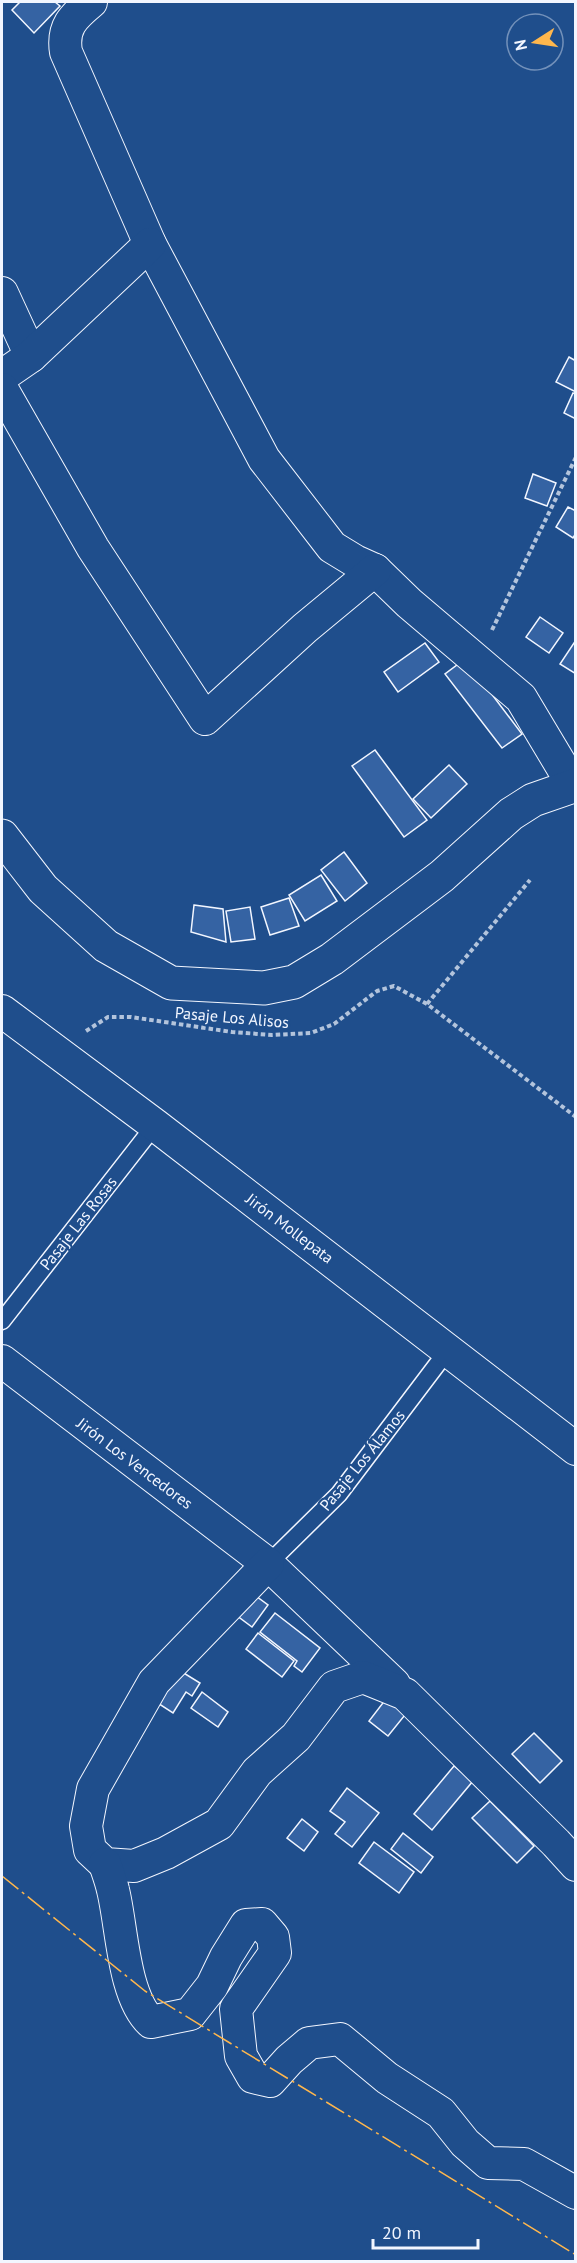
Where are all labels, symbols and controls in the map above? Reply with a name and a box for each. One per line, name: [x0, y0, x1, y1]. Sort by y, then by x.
north arrow: [505, 12, 565, 72]
text: N: [509, 38, 531, 52]
street label: Pasaje Los Alisos: [174, 1002, 290, 1032]
street label: Pasaje Las Rosas: [35, 1172, 121, 1274]
street label: Jirón Mollepata: [241, 1188, 338, 1267]
street label: Pasaje Los Álamos: [315, 1405, 409, 1515]
street label: Jirón Los Vencedores: [72, 1412, 197, 1513]
scale bar: [373, 2212, 478, 2250]
text: 20 m: [382, 2221, 421, 2244]

